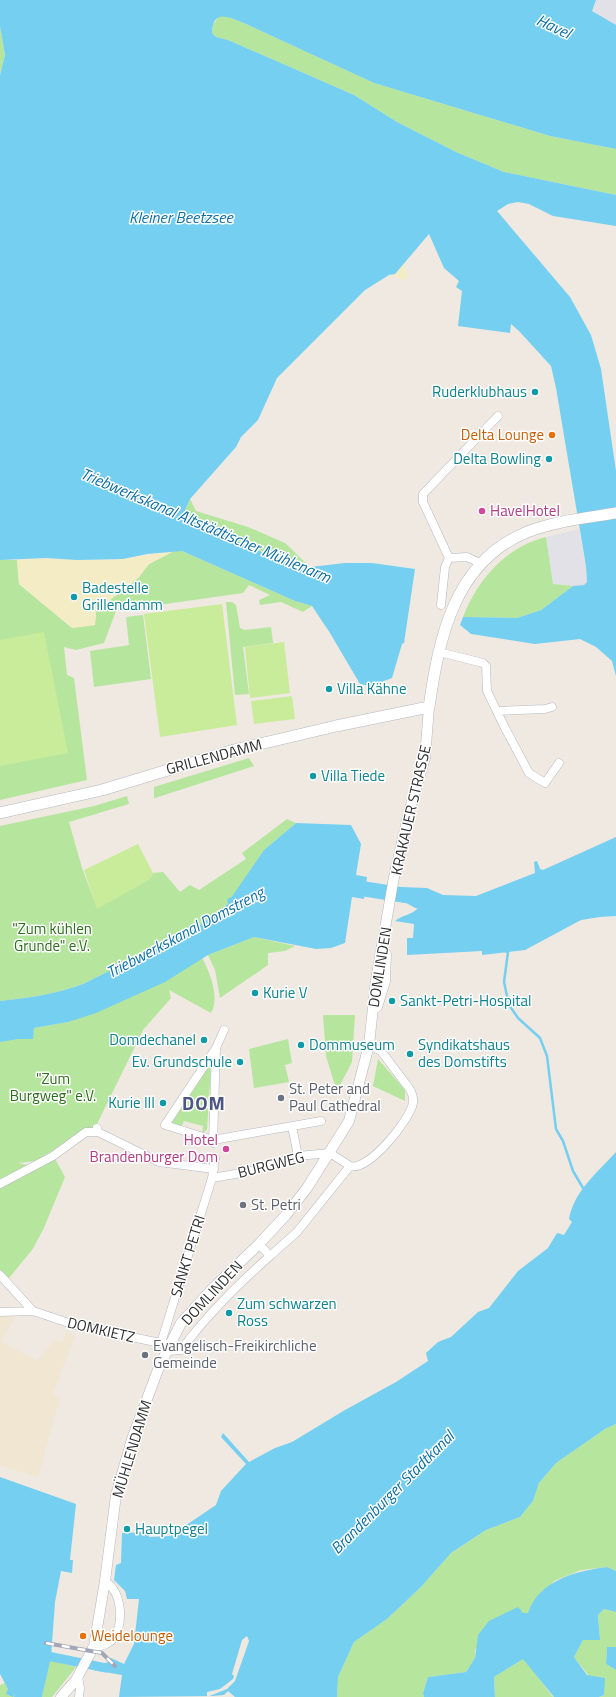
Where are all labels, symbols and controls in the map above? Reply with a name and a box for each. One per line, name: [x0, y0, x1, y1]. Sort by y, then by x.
water label: Havel: [533, 8, 577, 45]
water label: Kleiner Beetzsee: [129, 205, 235, 229]
place label: Ruderklubhaus: [432, 380, 527, 403]
marker: Ruderklubhaus: [530, 387, 540, 397]
place label: Delta Lounge: [461, 423, 544, 446]
marker: Delta Lounge: [547, 430, 557, 440]
place label: Delta Bowling: [453, 447, 541, 470]
marker: Delta Bowling: [544, 454, 554, 464]
water label: Triebwerkskanal Altstädtischer Mühlenarm: [77, 461, 335, 589]
place label: HavelHotel: [490, 499, 560, 522]
marker: HavelHotel: [477, 506, 487, 516]
place label: Badestelle Grillendamm: [82, 576, 163, 616]
marker: Badestelle Grillendamm: [69, 592, 79, 602]
place label: Villa Kähne: [337, 677, 407, 700]
marker: Villa Kähne: [324, 684, 334, 694]
street label: GRILLENDAMM: [163, 733, 264, 780]
street label: KRAKAUER STRASSE: [384, 742, 437, 877]
place label: Villa Tiede: [321, 764, 385, 787]
marker: Villa Tiede: [308, 771, 318, 781]
water label: Triebwerkskanal Domstreng: [102, 879, 270, 984]
park label: "Zum kühlen Grunde" e.V.: [12, 917, 92, 957]
street label: DOMLINDEN: [362, 925, 397, 1009]
place label: Kurie V: [263, 981, 308, 1004]
marker: Kurie V: [250, 988, 260, 998]
place label: Sankt-Petri-Hospital: [400, 989, 531, 1012]
marker: Sankt-Petri-Hospital: [387, 996, 397, 1006]
place label: Domdechanel: [109, 1028, 196, 1051]
place label: Dommuseum: [309, 1033, 395, 1056]
place label: Syndikatshaus des Domstifts: [418, 1033, 510, 1073]
marker: Domdechanel: [199, 1035, 209, 1045]
marker: Dommuseum: [296, 1040, 306, 1050]
marker: Syndikatshaus des Domstifts: [405, 1049, 415, 1059]
place label: Ev. Grundschule: [132, 1050, 232, 1073]
marker: Ev. Grundschule: [235, 1057, 245, 1067]
park label: "Zum Burgweg" e.V.: [10, 1067, 96, 1107]
place label: St. Peter and Paul Cathedral: [289, 1077, 381, 1117]
district label: DOM: [182, 1088, 226, 1117]
place label: Kurie III: [108, 1091, 155, 1114]
marker: St. Peter and Paul Cathedral: [276, 1093, 286, 1103]
marker: Kurie III: [158, 1098, 168, 1108]
place label: Hotel Brandenburger Dom: [90, 1128, 218, 1168]
marker: Hotel Brandenburger Dom: [221, 1144, 231, 1154]
street label: BURGWEG: [235, 1145, 307, 1184]
place label: St. Petri: [251, 1193, 301, 1216]
marker: St. Petri: [238, 1200, 248, 1210]
street label: SANKT PETRI: [164, 1212, 211, 1300]
street label: DOMLINDEN: [175, 1255, 248, 1330]
place label: Zum schwarzen Ross: [237, 1292, 337, 1332]
marker: Zum schwarzen Ross: [224, 1308, 234, 1318]
street label: DOMKIETZ: [65, 1311, 137, 1348]
place label: Evangelisch-Freikirchliche Gemeinde: [153, 1334, 316, 1374]
marker: Evangelisch-Freikirchliche Gemeinde: [140, 1350, 150, 1360]
street label: MÜHLENDAMM: [106, 1397, 157, 1501]
water label: Brandenburger Stadtkanal: [325, 1424, 460, 1559]
place label: Hauptpegel: [135, 1517, 208, 1540]
marker: Hauptpegel: [122, 1524, 132, 1534]
place label: Weidelounge: [91, 1624, 173, 1647]
marker: Weidelounge: [78, 1631, 88, 1641]

